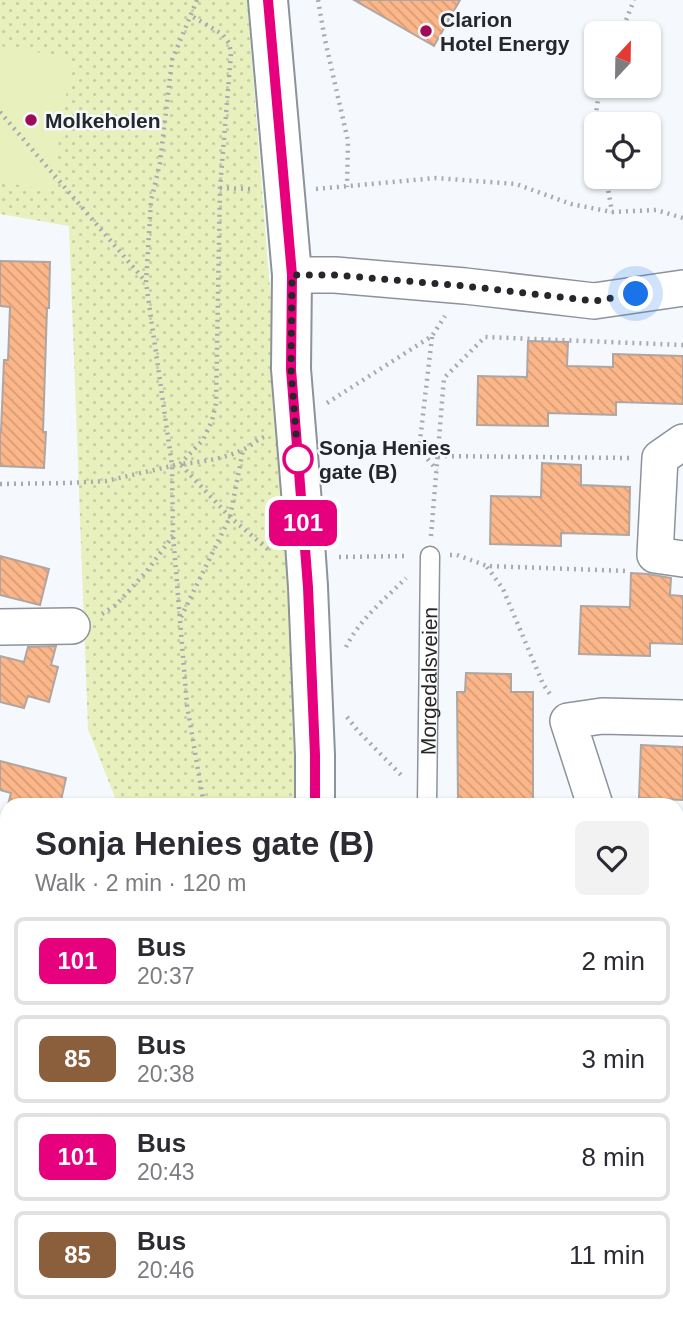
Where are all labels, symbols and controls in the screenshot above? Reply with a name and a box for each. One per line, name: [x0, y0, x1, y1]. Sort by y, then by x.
place label: Clarion Hotel Energy: [440, 8, 570, 55]
north arrow: [584, 21, 662, 98]
map controls: [584, 21, 661, 189]
marker: Clarion Hotel Energy: [418, 23, 434, 39]
place label: Molkeholen: [45, 109, 161, 132]
marker: Molkeholen: [23, 112, 39, 128]
button: locate: [584, 112, 661, 189]
your location: [618, 276, 653, 311]
place label: Sonja Henies gate (B): [319, 436, 451, 483]
marker: Sonja Henies gate (B): [283, 444, 313, 474]
line badge: 101: [263, 500, 343, 546]
text: 101: [283, 509, 323, 536]
street label: Morgedalsveien: [416, 607, 441, 755]
button: heart: [575, 821, 649, 895]
text: Sonja Henies gate (B): [35, 825, 374, 862]
text: Walk · 2 min · 120 m: [35, 870, 246, 896]
text: Bus: [137, 932, 186, 962]
text: 2 min: [581, 946, 645, 976]
text: 101: [57, 947, 98, 974]
text: 20:37: [137, 963, 195, 989]
text: Bus: [137, 1030, 186, 1060]
text: 3 min: [581, 1044, 645, 1074]
text: 85: [64, 1045, 91, 1072]
text: 20:38: [137, 1061, 195, 1087]
text: Bus: [137, 1128, 186, 1158]
text: 8 min: [581, 1142, 645, 1172]
text: 101: [57, 1143, 98, 1170]
text: 20:43: [137, 1159, 195, 1185]
text: Bus: [137, 1226, 186, 1256]
text: 11 min: [569, 1240, 645, 1270]
text: 85: [64, 1241, 91, 1268]
text: 20:46: [137, 1257, 195, 1283]

